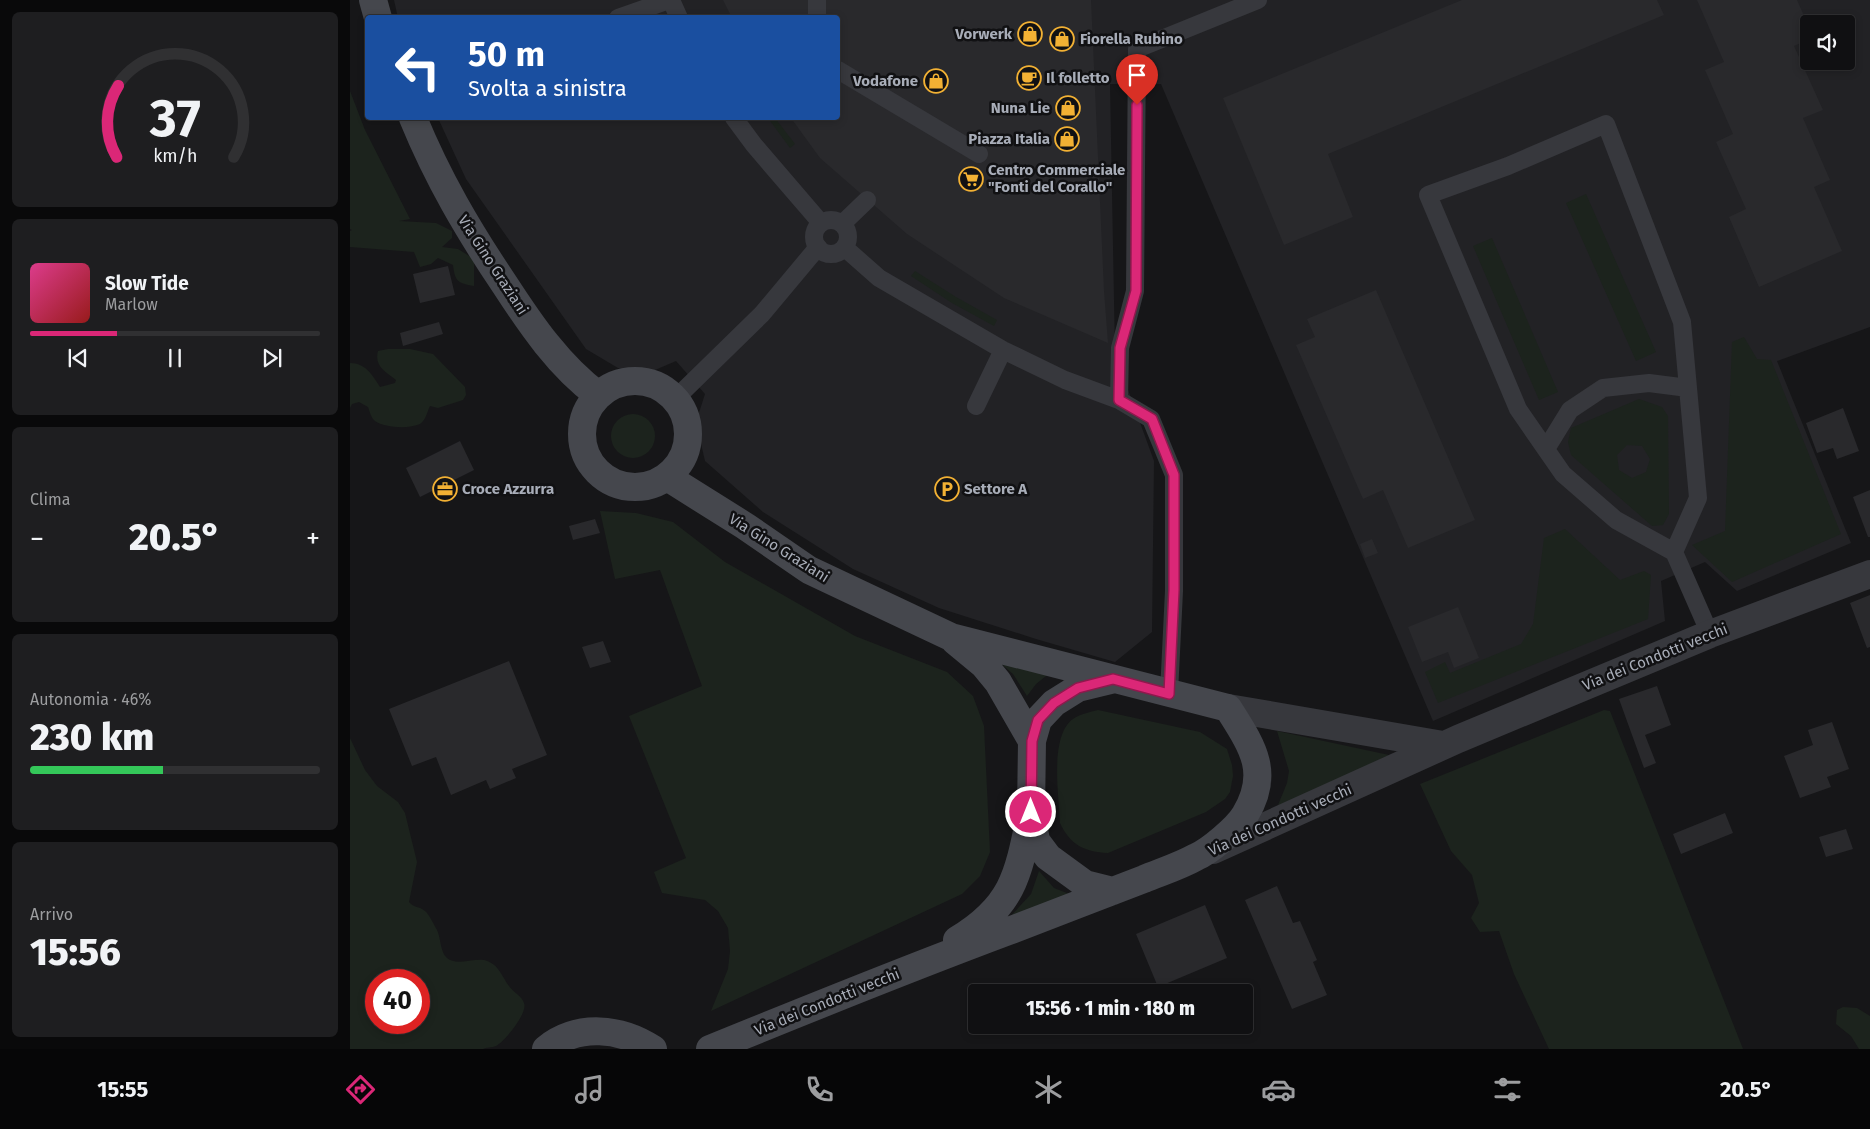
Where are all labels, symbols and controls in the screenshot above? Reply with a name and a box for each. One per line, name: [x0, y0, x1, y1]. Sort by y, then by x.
map controls: [1800, 15, 1855, 70]
button: sound: [1800, 15, 1855, 70]
shop icon: Vorwerk: [1017, 21, 1043, 47]
place label: Vorwerk: [954, 25, 1013, 43]
shop icon: Fiorella Rubino: [1049, 26, 1075, 52]
place label: Fiorella Rubino: [1080, 30, 1183, 48]
text: 50 m: [468, 33, 545, 75]
icon: left: [385, 35, 450, 100]
pin: [1116, 54, 1158, 105]
icon: arrive: [1123, 61, 1151, 89]
cafe icon: Il folletto: [1016, 65, 1042, 91]
shop icon: Vodafone: [923, 68, 949, 94]
place label: Il folletto: [1046, 69, 1110, 87]
place label: Vodafone: [852, 72, 918, 90]
text: Svolta a sinistra: [468, 75, 627, 102]
text: 37: [148, 87, 201, 150]
shop icon: Nuna Lie: [1055, 95, 1081, 121]
place label: Nuna Lie: [991, 99, 1050, 117]
shop icon: Piazza Italia: [1054, 126, 1080, 152]
place label: Piazza Italia: [968, 130, 1050, 148]
text: km/h: [153, 145, 197, 167]
place label: Centro Commerciale "Fonti del Corallo": [988, 161, 1125, 196]
supermarket icon: Centro Commerciale "Fonti del Corallo": [958, 166, 984, 192]
street label: Via Gino Graziani: [454, 212, 532, 318]
text: Slow Tide: [105, 272, 189, 295]
text: Marlow: [105, 295, 158, 314]
icon: previous: [64, 344, 92, 372]
icon: pause: [161, 344, 189, 372]
icon: next: [258, 344, 286, 372]
office icon: Croce Azzurra: [432, 476, 458, 502]
parking icon: Settore A: [934, 476, 960, 502]
place label: Croce Azzurra: [462, 480, 554, 498]
place label: Settore A: [964, 480, 1028, 498]
text: Clima: [30, 490, 70, 509]
street label: Via Gino Graziani: [726, 510, 832, 586]
text: 20.5°: [129, 514, 221, 560]
text: −: [30, 522, 44, 555]
text: +: [306, 522, 320, 555]
street label: Via dei Condotti vecchi: [1580, 620, 1730, 694]
text: Autonomia · 46%: [30, 690, 152, 709]
text: 230 km: [30, 714, 154, 760]
street label: Via dei Condotti vecchi: [1206, 780, 1354, 860]
position arrow: [1004, 785, 1056, 837]
text: Arrivo: [30, 905, 73, 924]
text: 15:56: [30, 929, 121, 975]
street label: Via dei Condotti vecchi: [752, 965, 902, 1039]
speed limit sign: 40: [365, 969, 430, 1034]
text: 15:56 · 1 min · 180 m: [1026, 997, 1195, 1020]
icon: directions: [343, 1072, 378, 1107]
icon: music: [572, 1072, 607, 1107]
icon: phone: [802, 1072, 837, 1107]
icon: climate: [1031, 1072, 1066, 1107]
icon: car: [1261, 1072, 1296, 1107]
icon: filters: [1490, 1072, 1525, 1107]
text: 15:55: [97, 1076, 148, 1103]
text: 20.5°: [1720, 1076, 1773, 1103]

